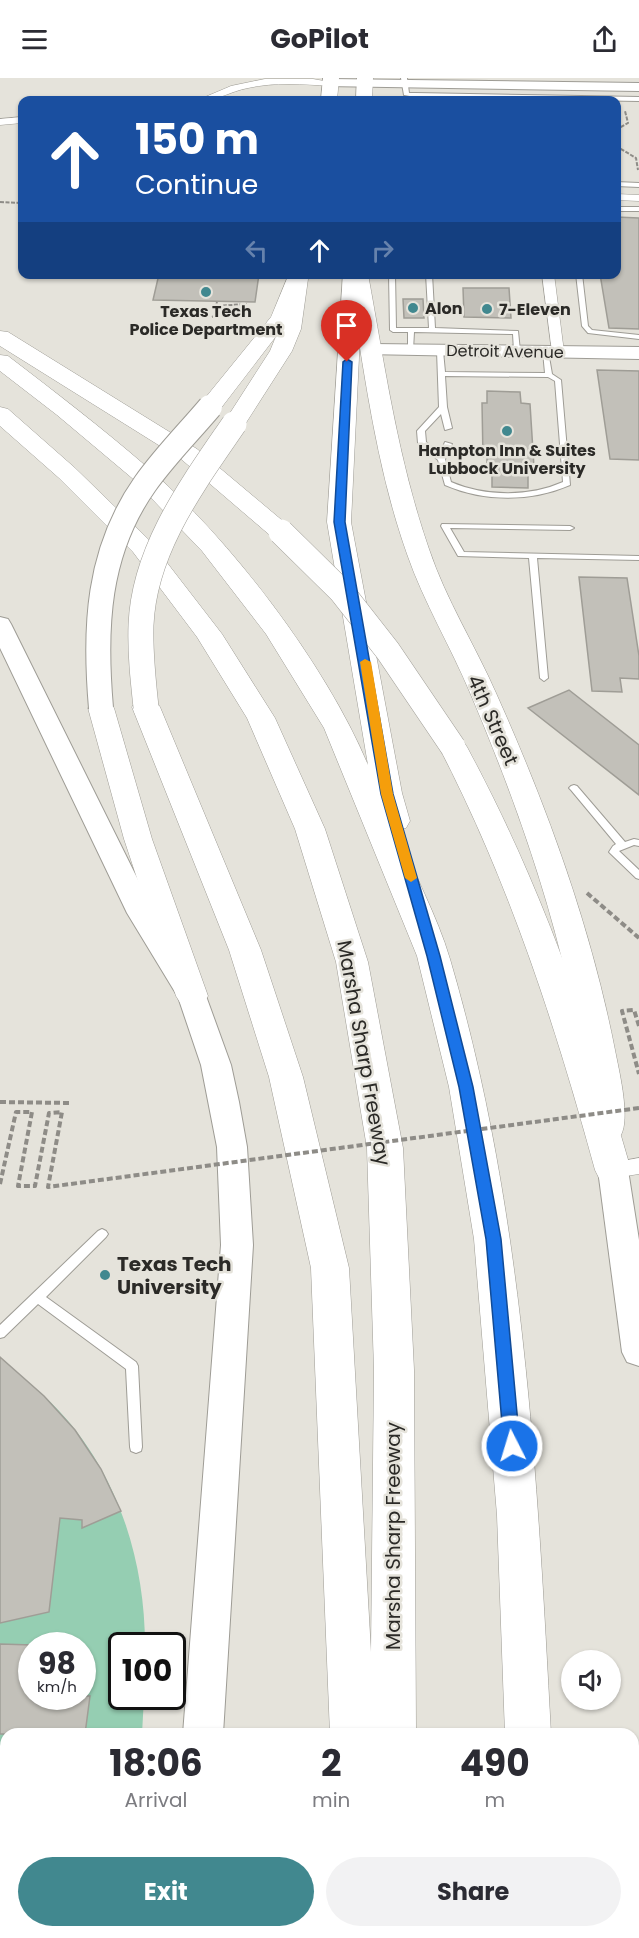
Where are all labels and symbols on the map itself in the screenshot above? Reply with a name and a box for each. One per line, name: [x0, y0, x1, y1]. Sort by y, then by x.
marker: Texas Tech Police Department: [199, 285, 213, 299]
place label: Alon: [425, 297, 463, 320]
place label: 7-Eleven: [499, 298, 571, 321]
place label: Texas Tech Police Department: [129, 300, 283, 341]
pin: [321, 300, 372, 362]
marker: Alon: [406, 301, 420, 315]
marker: 7-Eleven: [480, 302, 494, 316]
street label: Detroit Avenue: [446, 339, 564, 364]
marker: Hampton Inn & Suites Lubbock University: [500, 424, 514, 438]
place label: Hampton Inn & Suites Lubbock University: [418, 439, 596, 480]
street label: 4th Street: [461, 670, 525, 770]
street label: Marsha Sharp Freeway: [330, 938, 398, 1168]
place label: Texas Tech University: [117, 1250, 232, 1301]
marker: Texas Tech University: [98, 1268, 112, 1282]
position arrow: [480, 1414, 544, 1478]
street label: Marsha Sharp Freeway: [379, 1422, 407, 1650]
speed limit sign: 100: [108, 1632, 186, 1710]

